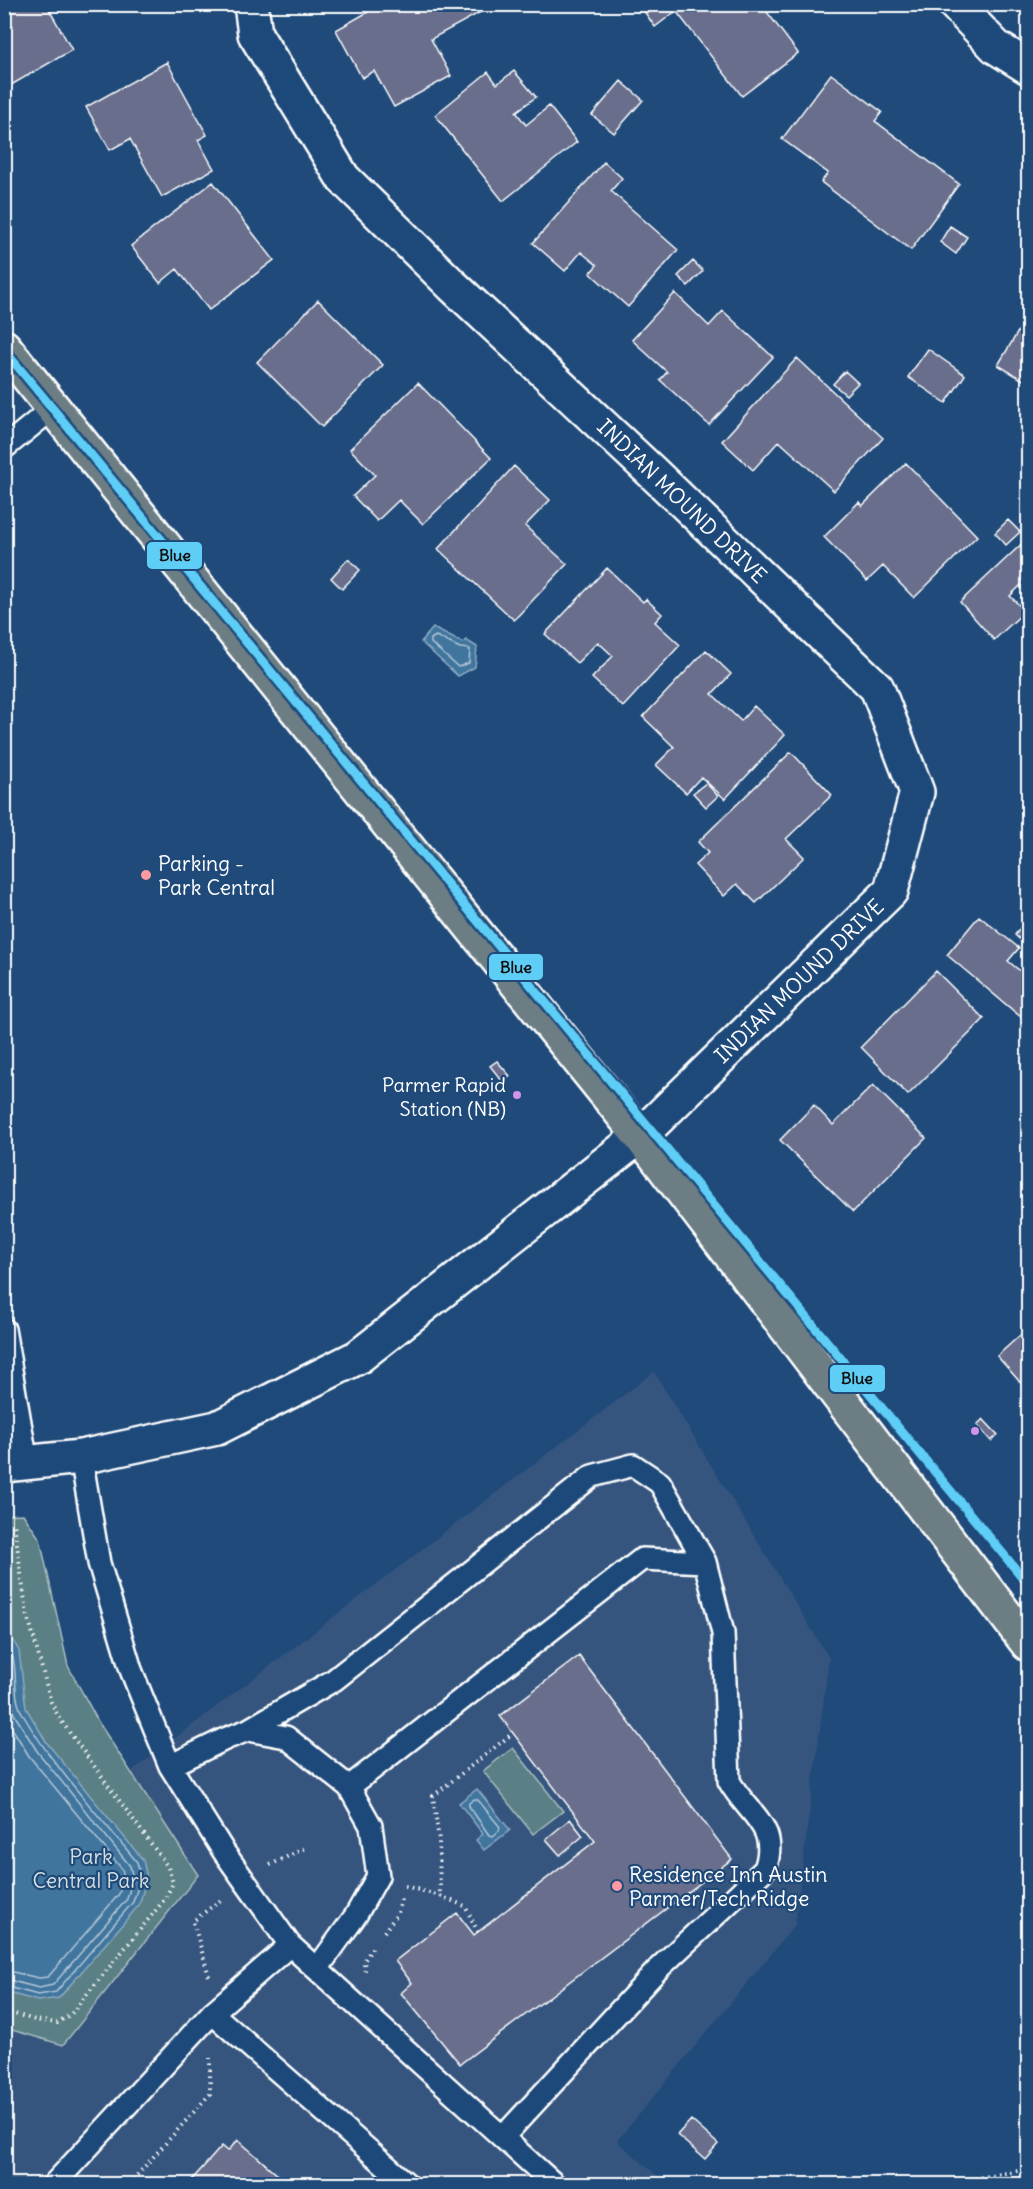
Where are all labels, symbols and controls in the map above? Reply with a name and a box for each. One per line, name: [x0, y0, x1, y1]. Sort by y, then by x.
street label: INDIAN MOUND DRIVE: [592, 413, 772, 589]
line badge: Blue: [146, 541, 203, 570]
text: Blue: [159, 545, 191, 565]
place label: Parking - Park Central: [158, 850, 275, 901]
marker: Parking - Park Central: [139, 868, 153, 882]
street label: INDIAN MOUND DRIVE: [709, 893, 889, 1069]
line badge: Blue: [488, 953, 544, 981]
text: Blue: [500, 957, 532, 977]
place label: Parmer Rapid Station (NB): [382, 1072, 506, 1121]
marker: Parmer Rapid Station (NB): [511, 1089, 523, 1101]
line badge: Blue: [829, 1364, 886, 1393]
text: Blue: [841, 1368, 873, 1388]
unlabelled marker: [969, 1425, 981, 1437]
park label: Park Central Park: [32, 1843, 150, 1894]
place label: Residence Inn Austin Parmer/Tech Ridge: [629, 1861, 827, 1912]
marker: Residence Inn Austin Parmer/Tech Ridge: [610, 1879, 624, 1893]

